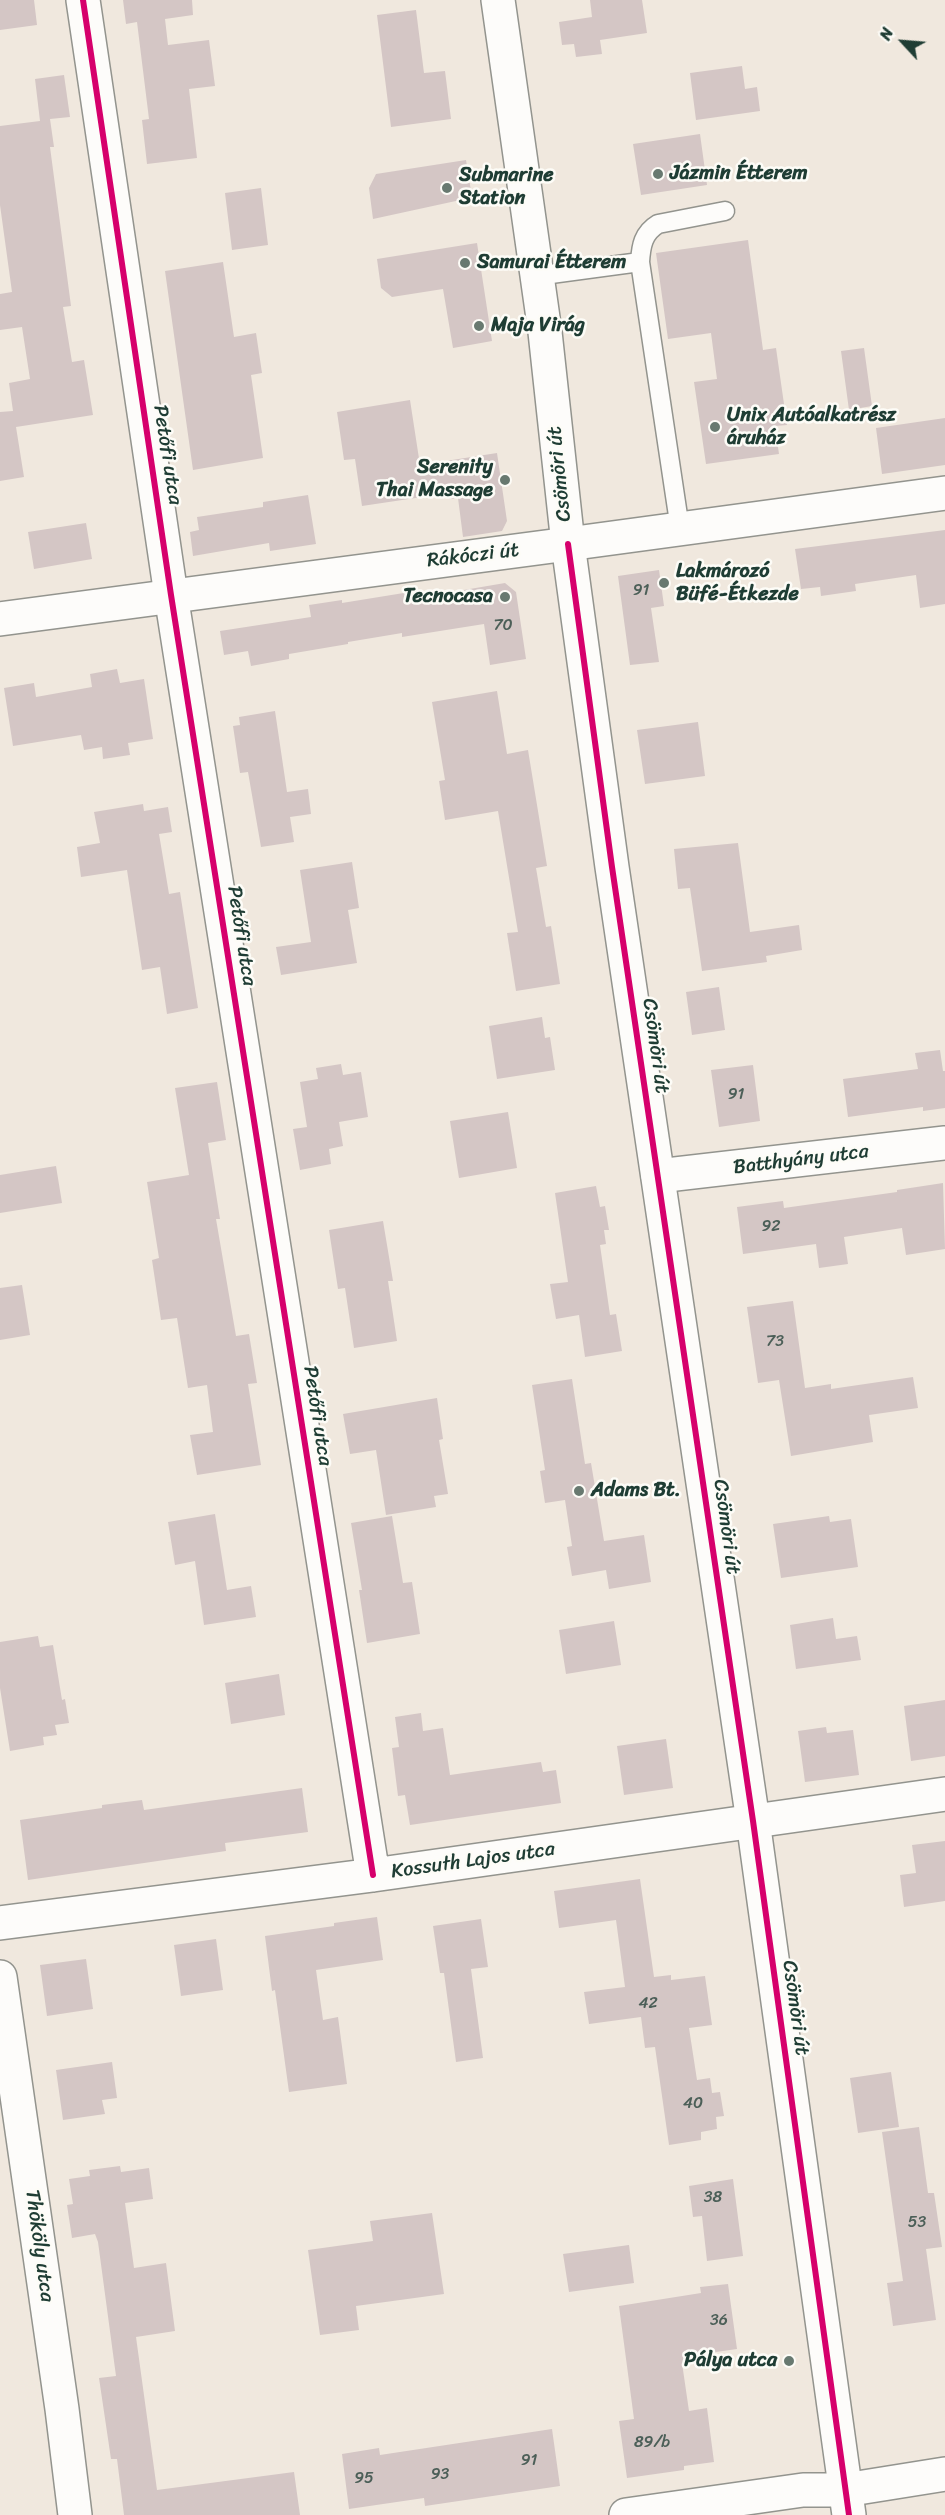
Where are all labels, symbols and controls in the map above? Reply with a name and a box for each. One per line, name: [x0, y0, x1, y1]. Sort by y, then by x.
north arrow: [873, 12, 933, 72]
text: N: [871, 23, 902, 45]
place label: Jázmin Étterem: [670, 162, 808, 186]
place label: Submarine Station: [459, 164, 553, 211]
marker: Jázmin Étterem: [651, 167, 665, 181]
marker: Submarine Station: [440, 181, 454, 195]
place label: Samurai Étterem: [477, 251, 626, 275]
marker: Samurai Étterem: [458, 256, 472, 270]
place label: Maja Virág: [491, 314, 585, 338]
marker: Maja Virág: [472, 319, 486, 333]
street label: Petőfi utca: [147, 403, 187, 507]
place label: Unix Autóalkatrész áruház: [727, 404, 896, 451]
marker: Unix Autóalkatrész áruház: [708, 420, 722, 434]
street label: Csömöri út: [543, 425, 577, 523]
place label: Serenity Thai Massage: [376, 456, 493, 503]
marker: Serenity Thai Massage: [498, 473, 512, 487]
street label: Rákóczi út: [426, 538, 520, 574]
place label: Lakmározó Büfé-Étkezde: [676, 560, 799, 607]
marker: Lakmározó Büfé-Étkezde: [657, 576, 671, 590]
house number: 91: [633, 581, 649, 601]
place label: Tecnocasa: [403, 585, 493, 609]
marker: Tecnocasa: [498, 590, 512, 604]
house number: 70: [493, 616, 513, 636]
street label: Petőfi utca: [221, 884, 261, 988]
street label: Csömöri út: [636, 997, 674, 1095]
house number: 91: [728, 1085, 744, 1105]
street label: Batthyány utca: [732, 1140, 870, 1180]
house number: 92: [761, 1217, 781, 1237]
house number: 73: [766, 1332, 784, 1352]
street label: Petőfi utca: [297, 1364, 337, 1468]
street label: Csömöri út: [707, 1478, 745, 1576]
place label: Adams Bt.: [591, 1479, 681, 1503]
marker: Adams Bt.: [572, 1484, 586, 1498]
street label: Kossuth Lajos utca: [390, 1838, 556, 1884]
street label: Csömöri út: [776, 1959, 814, 2057]
house number: 42: [638, 1994, 658, 2014]
house number: 40: [683, 2094, 703, 2114]
street label: Thököly utca: [19, 2188, 59, 2304]
house number: 38: [704, 2188, 722, 2208]
house number: 53: [908, 2213, 926, 2233]
house number: 36: [710, 2311, 728, 2331]
place label: Pálya utca: [684, 2349, 777, 2373]
marker: Pálya utca: [782, 2354, 796, 2368]
house number: 89/b: [634, 2433, 670, 2453]
house number: 91: [521, 2451, 537, 2471]
house number: 93: [431, 2465, 449, 2485]
house number: 95: [354, 2469, 374, 2489]

